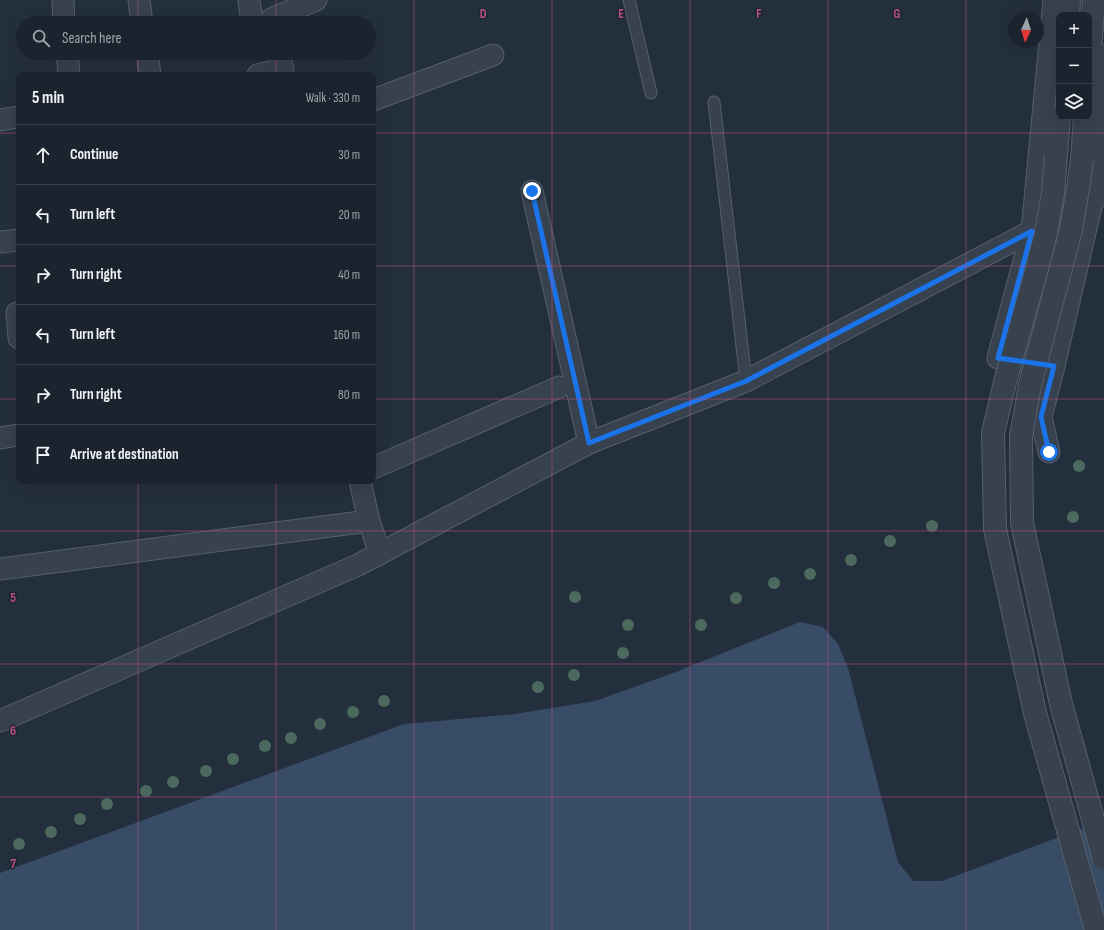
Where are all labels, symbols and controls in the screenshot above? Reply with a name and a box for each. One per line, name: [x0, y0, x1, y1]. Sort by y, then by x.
text: D: [480, 6, 487, 22]
text: E: [618, 6, 624, 22]
text: F: [756, 6, 762, 22]
text: G: [894, 6, 901, 22]
north arrow: [1008, 12, 1044, 48]
map controls: [1056, 12, 1092, 120]
button: +: [1056, 12, 1092, 48]
search box: [16, 16, 376, 60]
icon: search: [30, 27, 52, 49]
text: Search here: [62, 29, 122, 48]
button: −: [1056, 48, 1092, 84]
button: layers: [1056, 84, 1092, 120]
text: 5 min: [32, 88, 64, 108]
text: Walk · 330 m: [306, 90, 360, 106]
icon: ahead: [32, 144, 54, 166]
text: Continue: [70, 145, 119, 164]
text: 30 m: [338, 147, 360, 163]
route end: [523, 182, 541, 200]
icon: left: [32, 204, 54, 226]
text: Turn left: [70, 205, 115, 224]
text: 20 m: [338, 207, 360, 223]
icon: right: [32, 264, 54, 286]
text: Turn right: [70, 265, 122, 284]
text: 40 m: [338, 267, 360, 283]
icon: left: [32, 324, 54, 346]
text: Turn left: [70, 325, 115, 344]
text: 160 m: [334, 327, 360, 343]
icon: right: [32, 384, 54, 406]
text: Turn right: [70, 385, 122, 404]
text: 80 m: [338, 387, 360, 403]
route start: [1040, 443, 1058, 461]
icon: arrive: [32, 444, 54, 466]
text: Arrive at destination: [70, 445, 179, 464]
text: 5: [10, 590, 16, 606]
text: 6: [10, 723, 16, 739]
text: 7: [10, 856, 16, 872]

